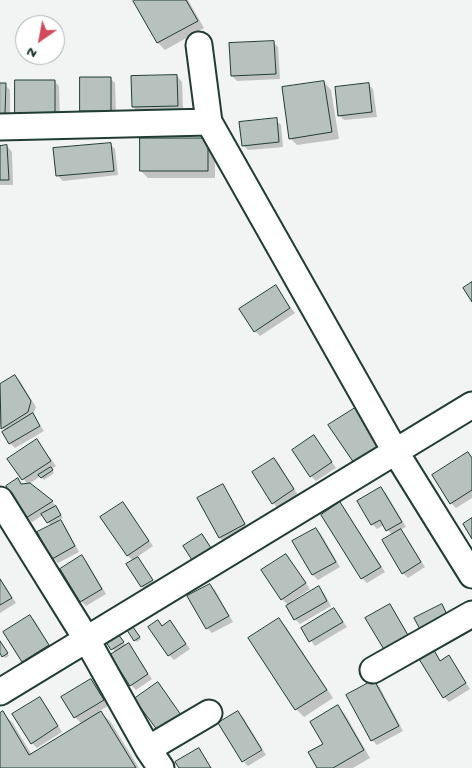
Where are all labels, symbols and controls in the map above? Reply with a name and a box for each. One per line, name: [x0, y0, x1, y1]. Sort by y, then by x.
north arrow: [15, 15, 65, 65]
text: N: [24, 43, 41, 62]

